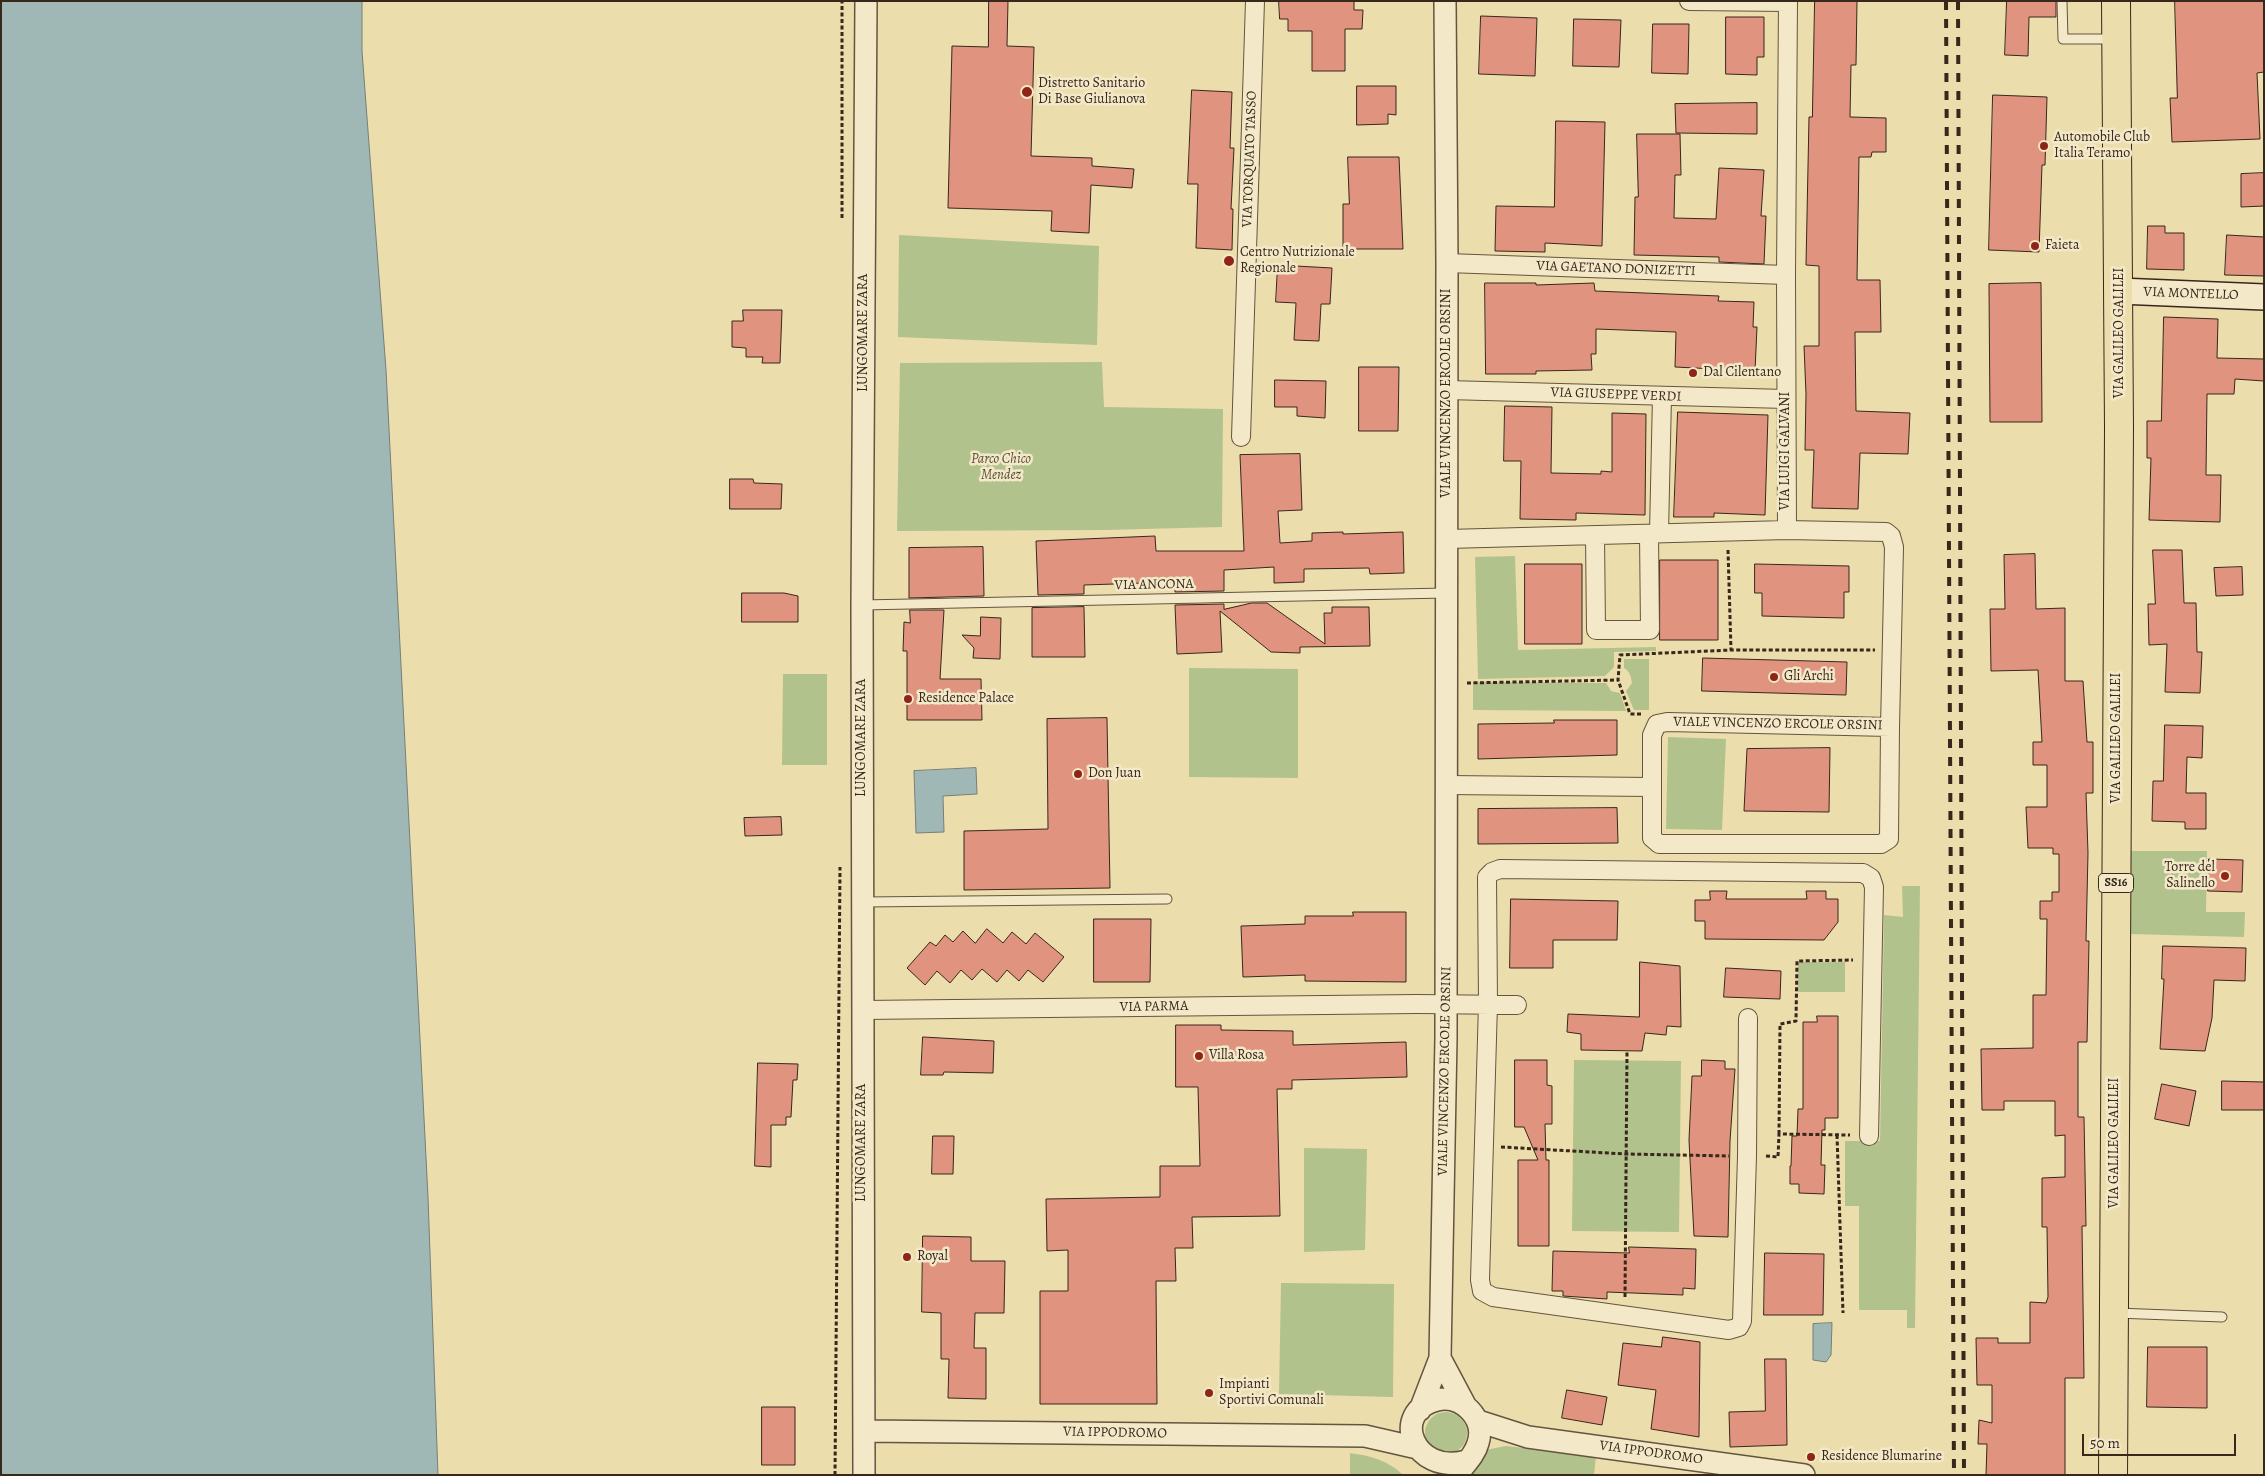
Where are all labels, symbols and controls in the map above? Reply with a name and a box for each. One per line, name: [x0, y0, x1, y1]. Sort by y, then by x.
place label: Distretto Sanitario Di Base Giulianova: [1038, 76, 1146, 108]
marker: Distretto Sanitario Di Base Giulianova: [1020, 85, 1034, 99]
street label: VIA TORQUATO TASSO: [1239, 90, 1261, 228]
place label: Automobile Club Italia Teramo: [2054, 130, 2150, 162]
marker: Automobile Club Italia Teramo: [2038, 140, 2050, 152]
place label: Faieta: [2045, 238, 2079, 254]
marker: Faieta: [2029, 240, 2041, 252]
place label: Centro Nutrizionale Regionale: [1240, 245, 1355, 278]
marker: Centro Nutrizionale Regionale: [1222, 254, 1236, 268]
street label: VIA GAETANO DONIZETTI: [1536, 258, 1696, 280]
street label: VIA GALILEO GALILEI: [2112, 268, 2128, 398]
street label: LUNGOMARE ZARA: [856, 274, 872, 392]
street label: VIA MONTELLO: [2143, 284, 2239, 304]
street label: VIALE VINCENZO ERCOLE ORSINI: [1439, 288, 1455, 498]
place label: Dal Cilentano: [1703, 365, 1781, 381]
marker: Dal Cilentano: [1687, 367, 1699, 379]
street label: VIA GIUSEPPE VERDI: [1550, 384, 1682, 406]
street label: VIA LUIGI GALVANI: [1778, 392, 1794, 510]
park label: Parco Chico Mendez: [971, 452, 1031, 484]
street label: VIA ANCONA: [1114, 576, 1194, 594]
place label: Gli Archi: [1784, 669, 1834, 685]
marker: Gli Archi: [1768, 671, 1780, 683]
street label: VIA GALILEO GALILEI: [2109, 673, 2125, 803]
street label: LUNGOMARE ZARA: [854, 679, 870, 797]
place label: Residence Palace: [918, 691, 1014, 707]
marker: Residence Palace: [902, 693, 914, 705]
street label: VIALE VINCENZO ERCOLE ORSINI: [1673, 714, 1883, 734]
place label: Don Juan: [1088, 766, 1141, 782]
marker: Don Juan: [1072, 768, 1084, 780]
place label: Torre del Salinello: [2164, 860, 2215, 892]
marker: Torre del Salinello: [2219, 870, 2231, 882]
road number: SS16: [2098, 874, 2134, 892]
street label: VIALE VINCENZO ERCOLE ORSINI: [1435, 966, 1455, 1176]
street label: VIA PARMA: [1120, 998, 1188, 1016]
place label: Villa Rosa: [1209, 1048, 1264, 1064]
marker: Villa Rosa: [1193, 1050, 1205, 1062]
street label: VIA GALILEO GALILEI: [2107, 1078, 2123, 1208]
street label: LUNGOMARE ZARA: [854, 1084, 870, 1202]
place label: Royal: [917, 1249, 948, 1265]
marker: Royal: [901, 1251, 913, 1263]
place label: Impianti Sportivi Comunali: [1219, 1377, 1324, 1410]
marker: Impianti Sportivi Comunali: [1203, 1387, 1215, 1399]
street label: VIA IPPODROMO: [1063, 1424, 1167, 1442]
scale bar: [2085, 1424, 2239, 1456]
text: 50 m: [2090, 1433, 2120, 1453]
street label: VIA IPPODROMO: [1598, 1437, 1704, 1469]
place label: Residence Blumarine: [1821, 1449, 1942, 1465]
marker: Residence Blumarine: [1805, 1451, 1817, 1463]

